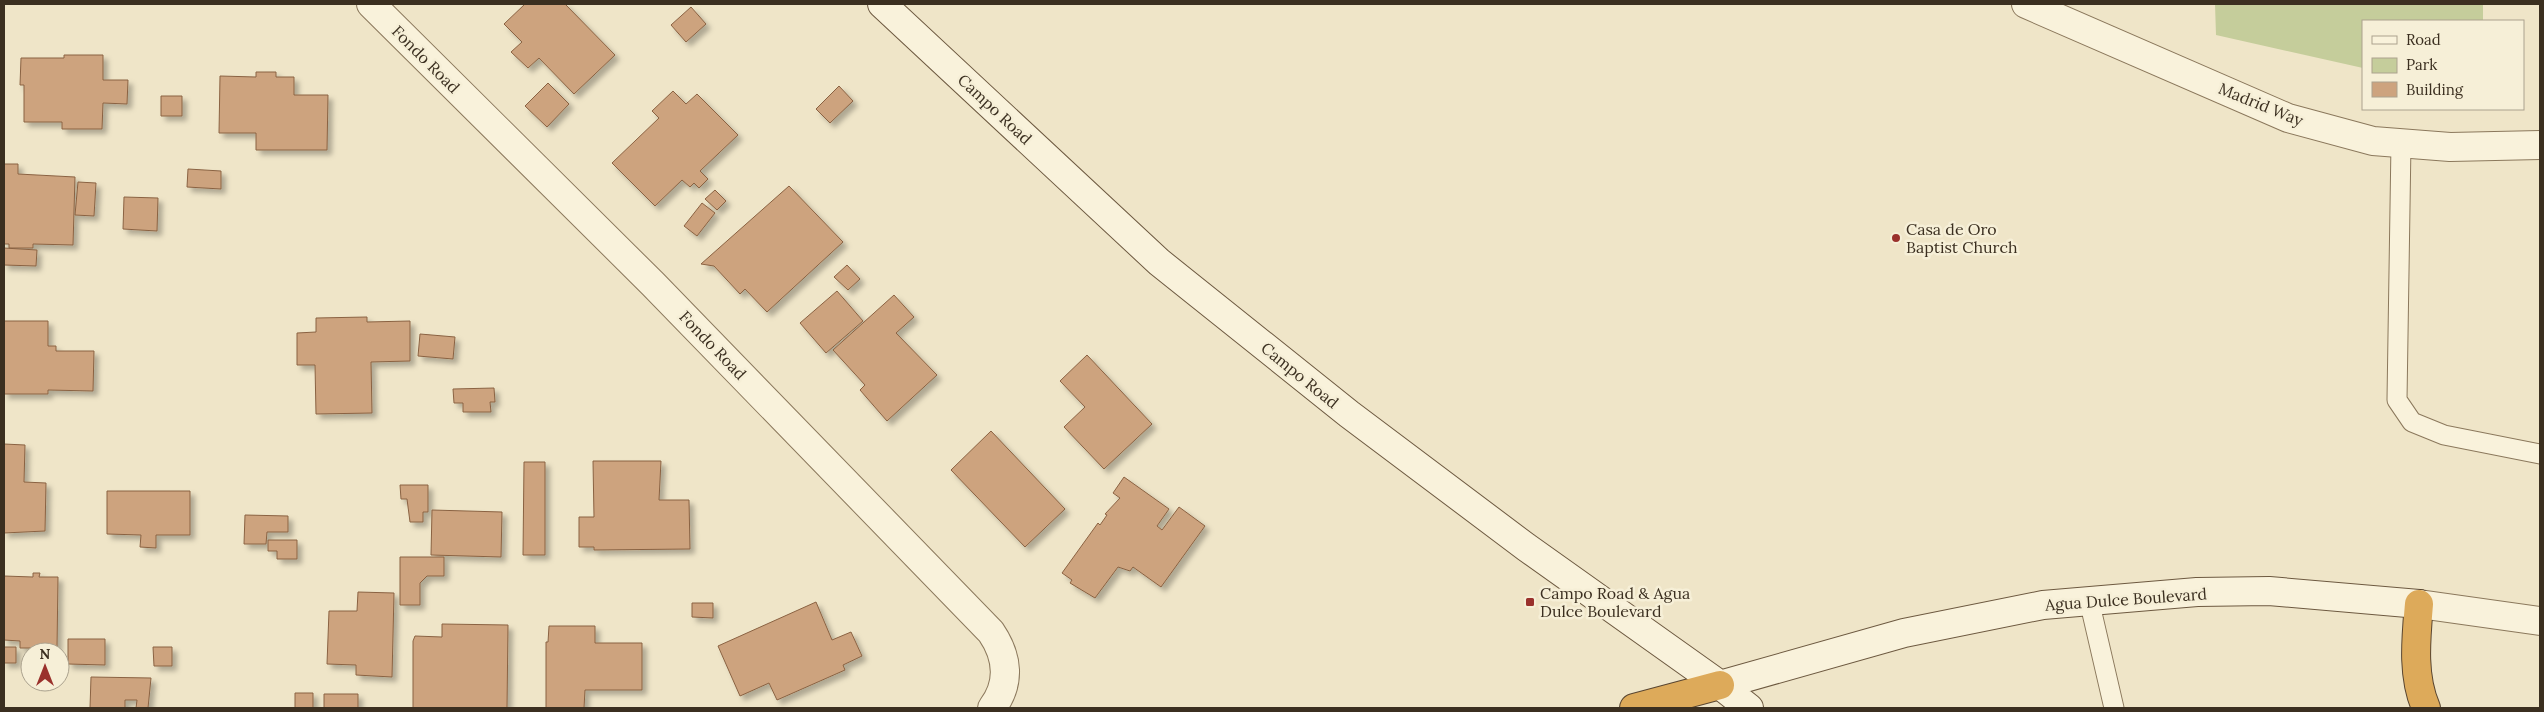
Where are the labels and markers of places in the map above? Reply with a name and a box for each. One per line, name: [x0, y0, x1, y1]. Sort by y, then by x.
place label: Casa de Oro Baptist Church: [1906, 219, 2018, 257]
marker: Casa de Oro Baptist Church: [1890, 232, 1902, 244]
place label: Campo Road & Agua Dulce Boulevard: [1540, 583, 1690, 621]
marker: Campo Road & Agua Dulce Boulevard: [1524, 596, 1536, 608]

